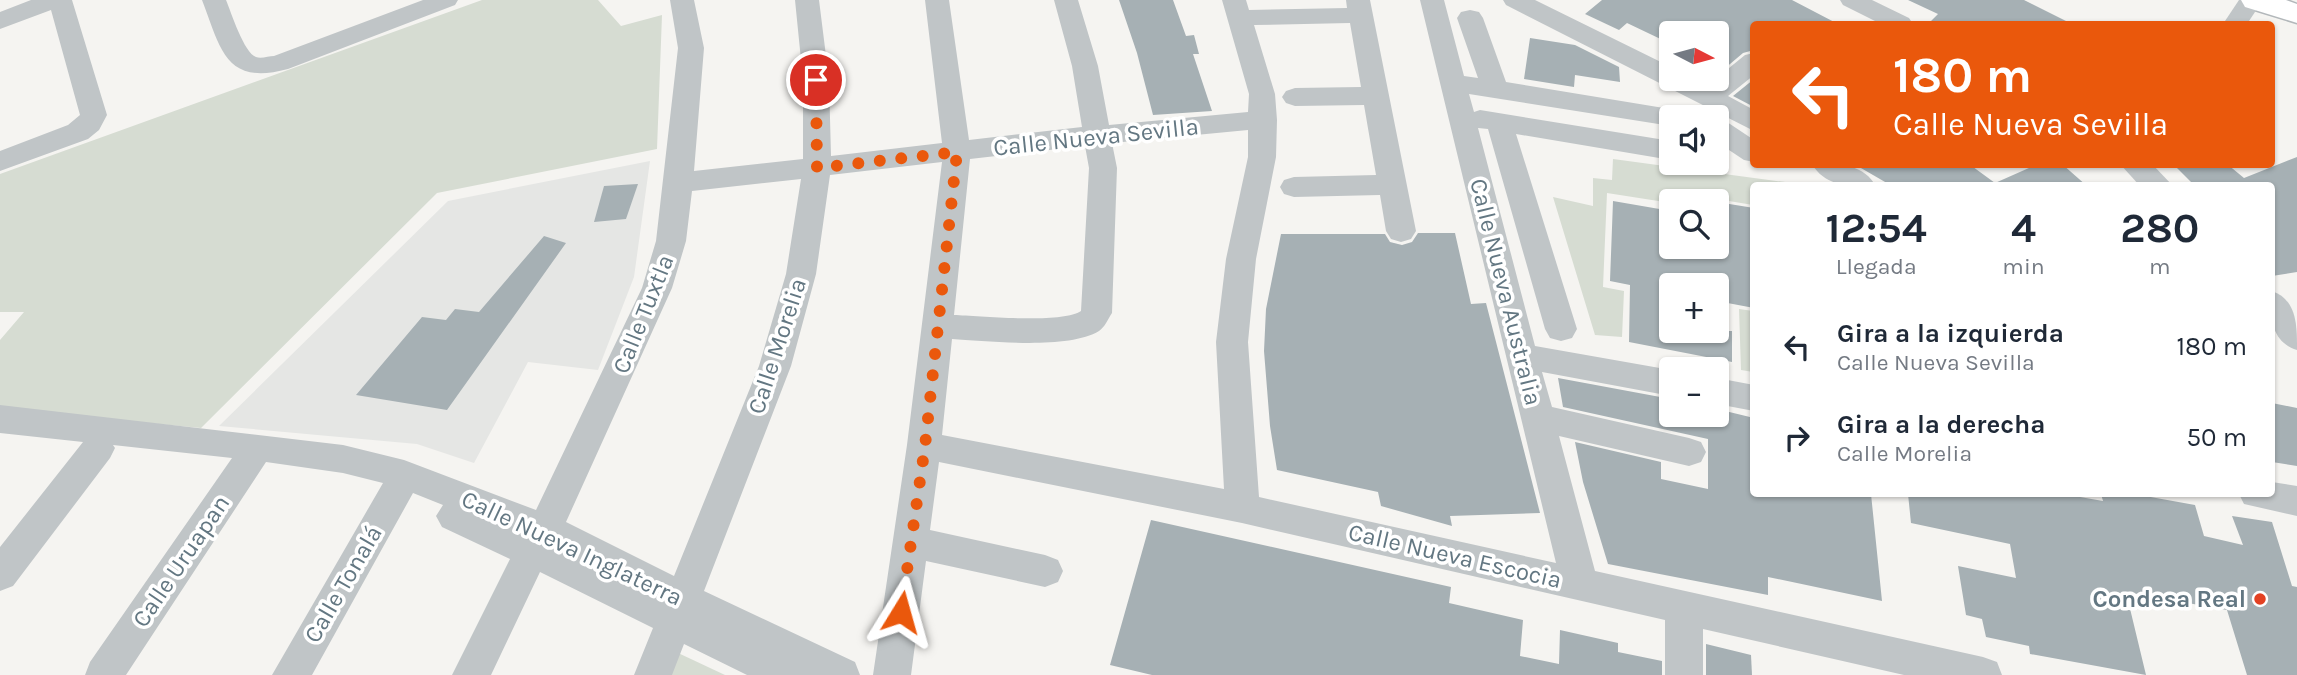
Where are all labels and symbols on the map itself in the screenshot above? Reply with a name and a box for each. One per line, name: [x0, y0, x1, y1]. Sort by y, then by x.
north arrow: [1659, 21, 1729, 91]
pin: [786, 50, 846, 110]
street label: Calle Nueva Sevilla: [992, 112, 1200, 162]
street label: Calle Nueva Australia: [1464, 176, 1548, 408]
street label: Calle Tuxtla: [607, 251, 679, 377]
street label: Calle Morelia: [742, 275, 812, 417]
street label: Calle Nueva Inglaterra: [457, 485, 687, 611]
street label: Calle Uruapan: [127, 490, 235, 632]
street label: Calle Nueva Escocia: [1346, 518, 1564, 594]
street label: Calle Tonalá: [298, 521, 388, 647]
position arrow: [864, 575, 938, 649]
place label: Condesa Real: [2093, 585, 2246, 613]
marker: Condesa Real: [2252, 591, 2268, 607]

